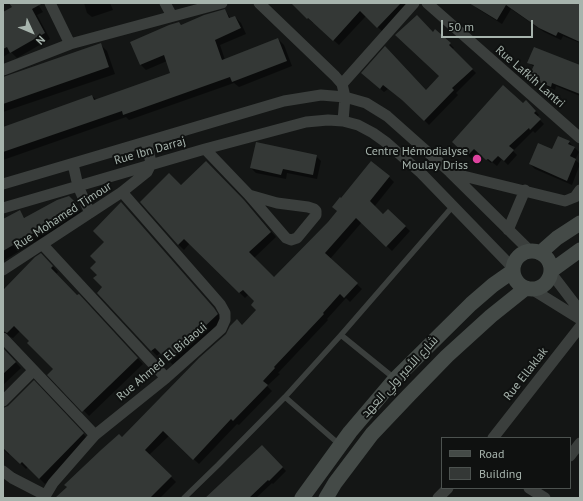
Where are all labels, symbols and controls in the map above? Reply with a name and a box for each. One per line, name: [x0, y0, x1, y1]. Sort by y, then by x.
north arrow: [12, 12, 52, 52]
scale bar: [443, 12, 535, 38]
text: 50 m: [448, 19, 474, 34]
text: N: [33, 33, 48, 48]
street label: Rue Lafkih Lantri: [492, 43, 568, 111]
street label: Rue Ibn Darraj: [113, 134, 187, 168]
place label: Centre Hémodialyse Moulay Driss: [365, 145, 468, 173]
marker: Centre Hémodialyse Moulay Driss: [471, 153, 483, 165]
street label: Rue Mohamed Timour: [12, 179, 114, 253]
street label: Rue Ahmed El Bidaoui: [114, 320, 210, 404]
street label: شارع الأمير ولي العهد: [359, 333, 441, 421]
street label: Rue Ellaklak: [501, 345, 551, 403]
legend: [441, 437, 571, 489]
text: Road: [479, 446, 504, 461]
text: Building: [479, 466, 522, 481]

